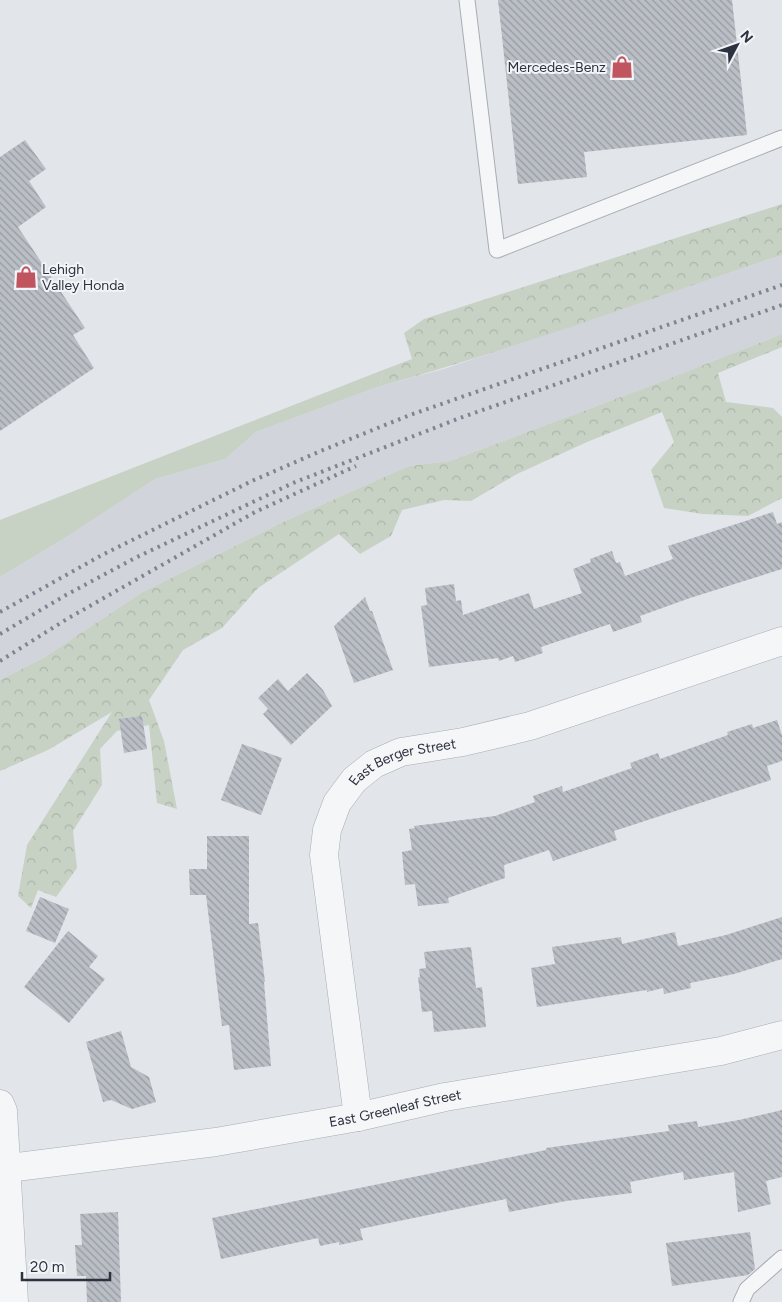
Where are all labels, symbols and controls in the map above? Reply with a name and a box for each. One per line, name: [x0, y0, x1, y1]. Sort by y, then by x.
north arrow: [712, 20, 762, 70]
text: N: [736, 27, 756, 46]
shop icon: Mercedes-Benz: [609, 54, 635, 80]
place label: Mercedes-Benz: [507, 59, 606, 76]
place label: Lehigh Valley Honda: [42, 261, 125, 294]
shop icon: Lehigh Valley Honda: [13, 264, 39, 290]
street label: East Berger Street: [345, 735, 457, 788]
street label: East Greenleaf Street: [328, 1086, 463, 1130]
scale bar: [22, 1250, 110, 1282]
text: 20 m: [30, 1258, 64, 1276]

